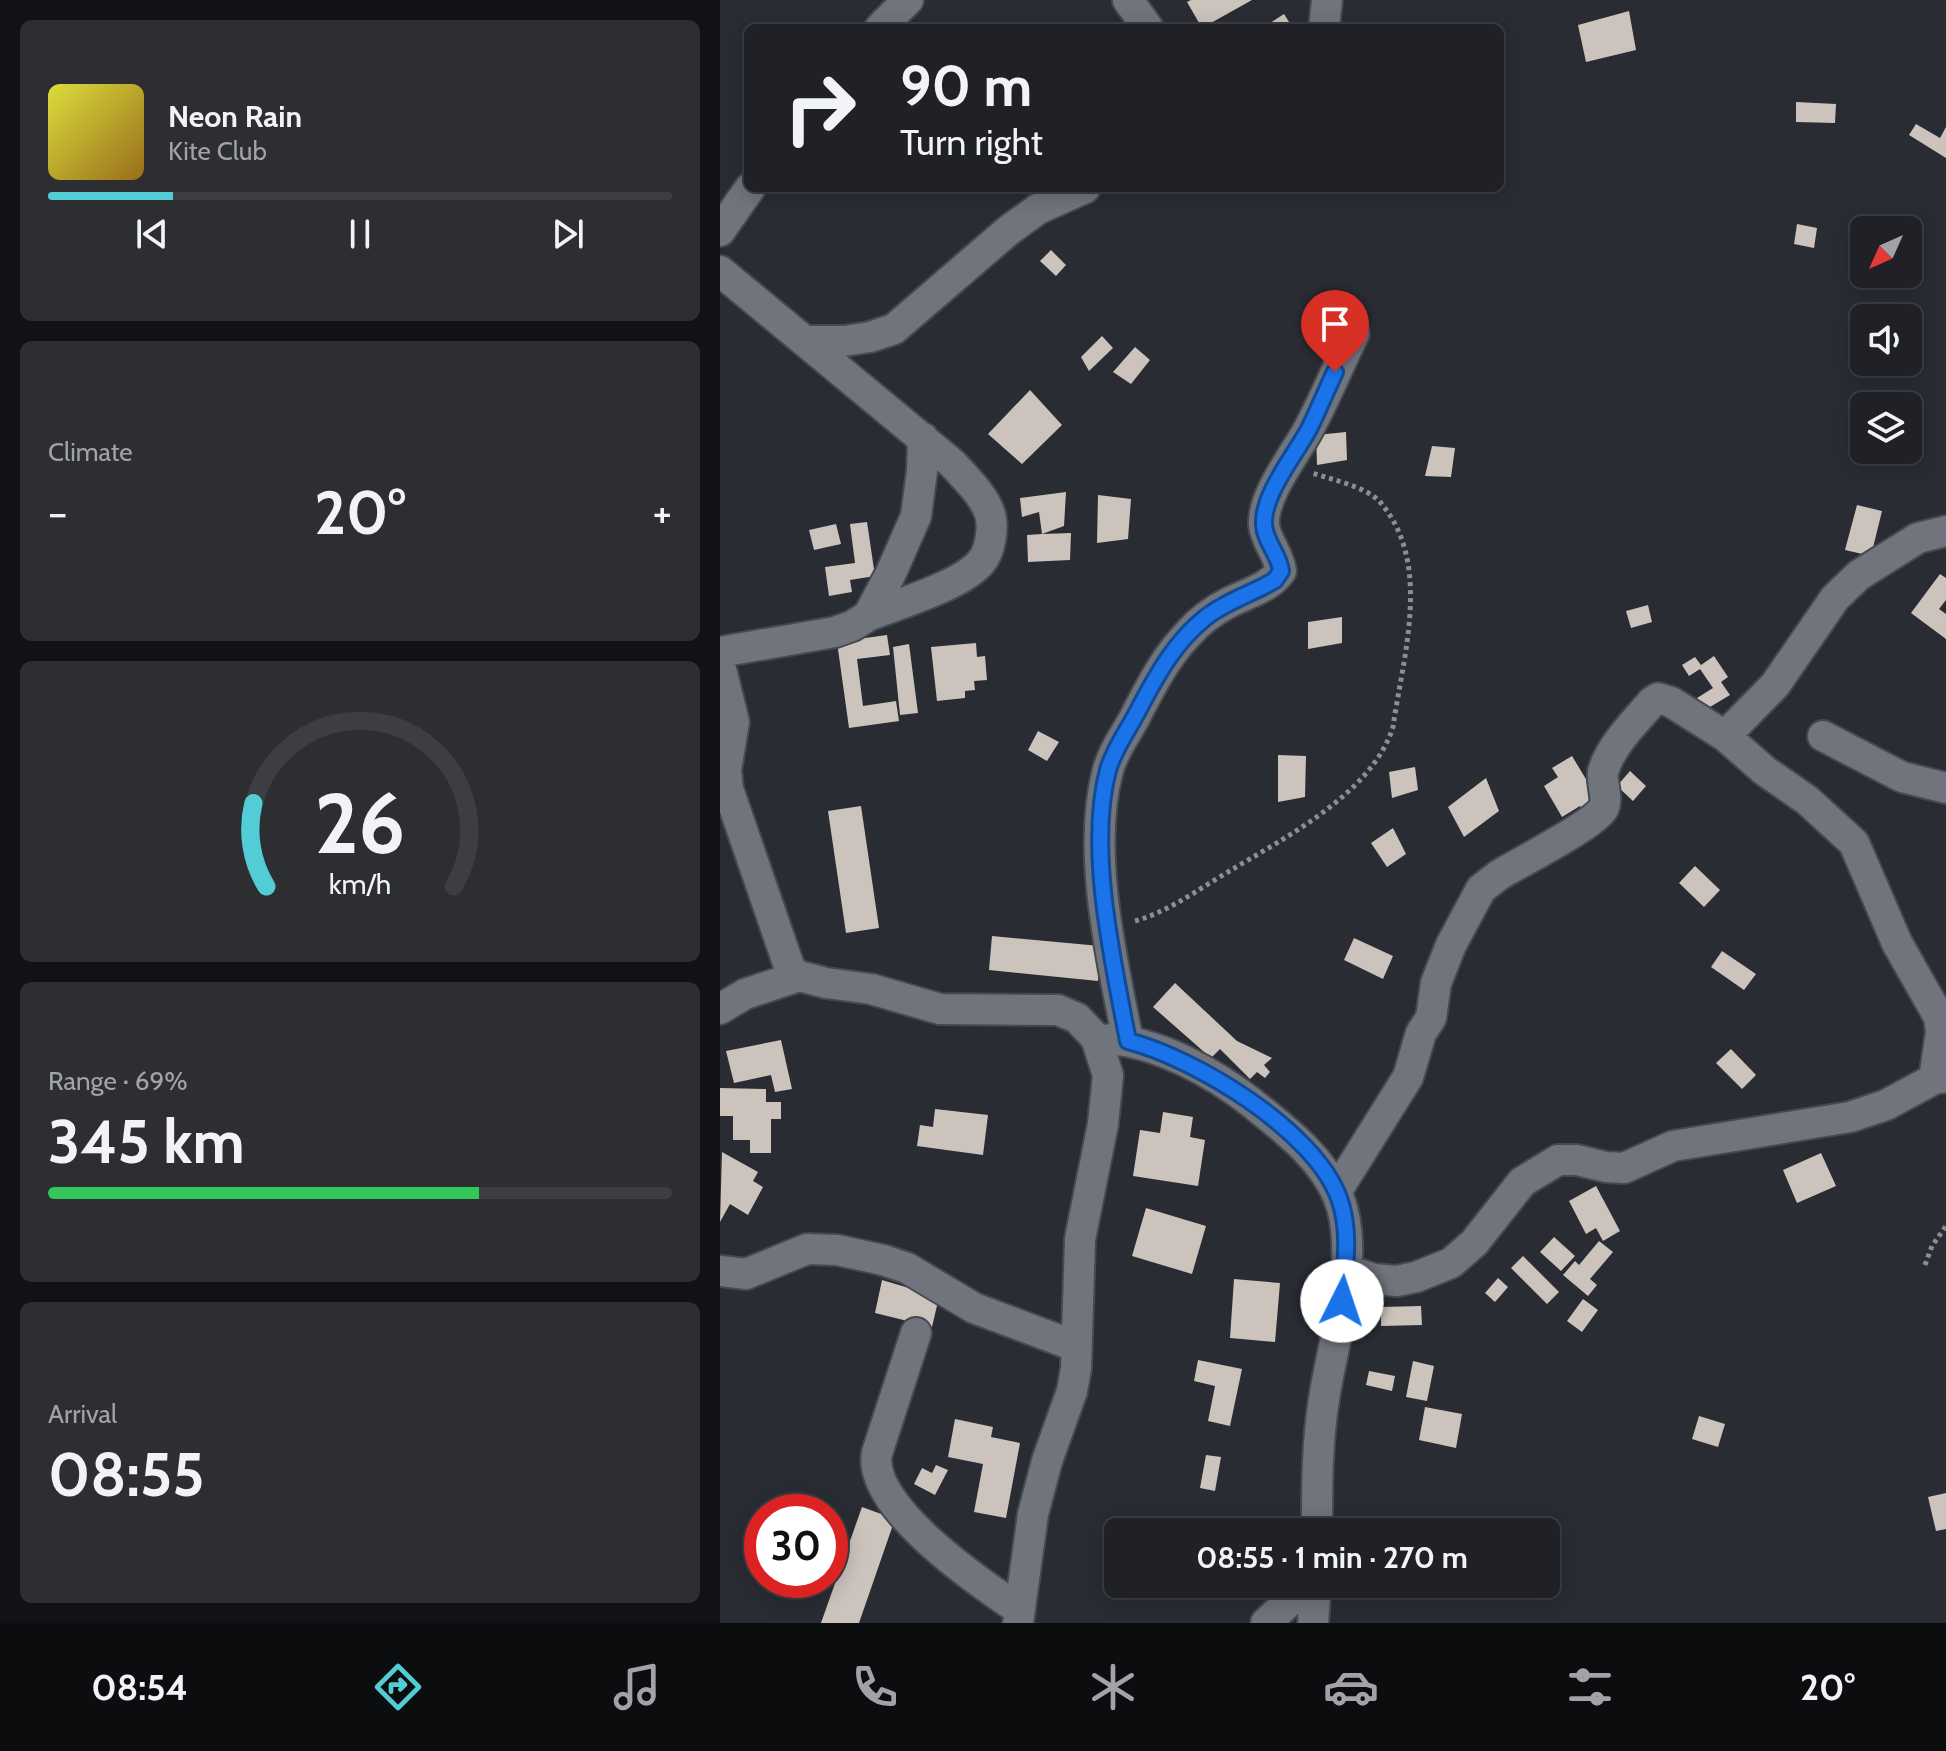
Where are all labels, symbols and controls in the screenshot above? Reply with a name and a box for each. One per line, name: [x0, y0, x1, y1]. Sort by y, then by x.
text: 90 m: [900, 52, 1032, 120]
icon: right: [768, 56, 872, 160]
text: Neon Rain: [168, 98, 302, 135]
text: Turn right: [900, 120, 1043, 164]
text: Kite Club: [168, 135, 267, 167]
icon: previous: [130, 212, 174, 256]
icon: pause: [338, 212, 382, 256]
icon: next: [546, 212, 590, 256]
north arrow: [1850, 216, 1922, 288]
map controls: [1850, 216, 1922, 464]
pin: [1301, 290, 1369, 372]
icon: arrive: [1313, 302, 1357, 346]
button: sound: [1850, 304, 1922, 376]
button: layers: [1850, 392, 1922, 464]
text: Climate: [48, 436, 133, 468]
text: 20°: [314, 476, 406, 549]
text: −: [48, 486, 67, 539]
text: +: [653, 486, 672, 539]
text: 26: [315, 773, 405, 874]
text: km/h: [329, 867, 391, 902]
text: Range · 69%: [48, 1065, 188, 1097]
text: 345 km: [48, 1105, 245, 1178]
position arrow: [1300, 1259, 1384, 1343]
text: Arrival: [48, 1398, 117, 1430]
text: 08:55: [48, 1438, 204, 1511]
speed limit sign: 30: [744, 1494, 848, 1598]
text: 08:55 · 1 min · 270 m: [1196, 1539, 1468, 1576]
icon: directions: [370, 1659, 426, 1715]
icon: music: [609, 1659, 665, 1715]
icon: phone: [847, 1659, 903, 1715]
icon: climate: [1085, 1659, 1141, 1715]
icon: car: [1323, 1659, 1379, 1715]
icon: filters: [1562, 1659, 1618, 1715]
text: 08:54: [91, 1665, 188, 1709]
text: 20°: [1800, 1665, 1855, 1709]

